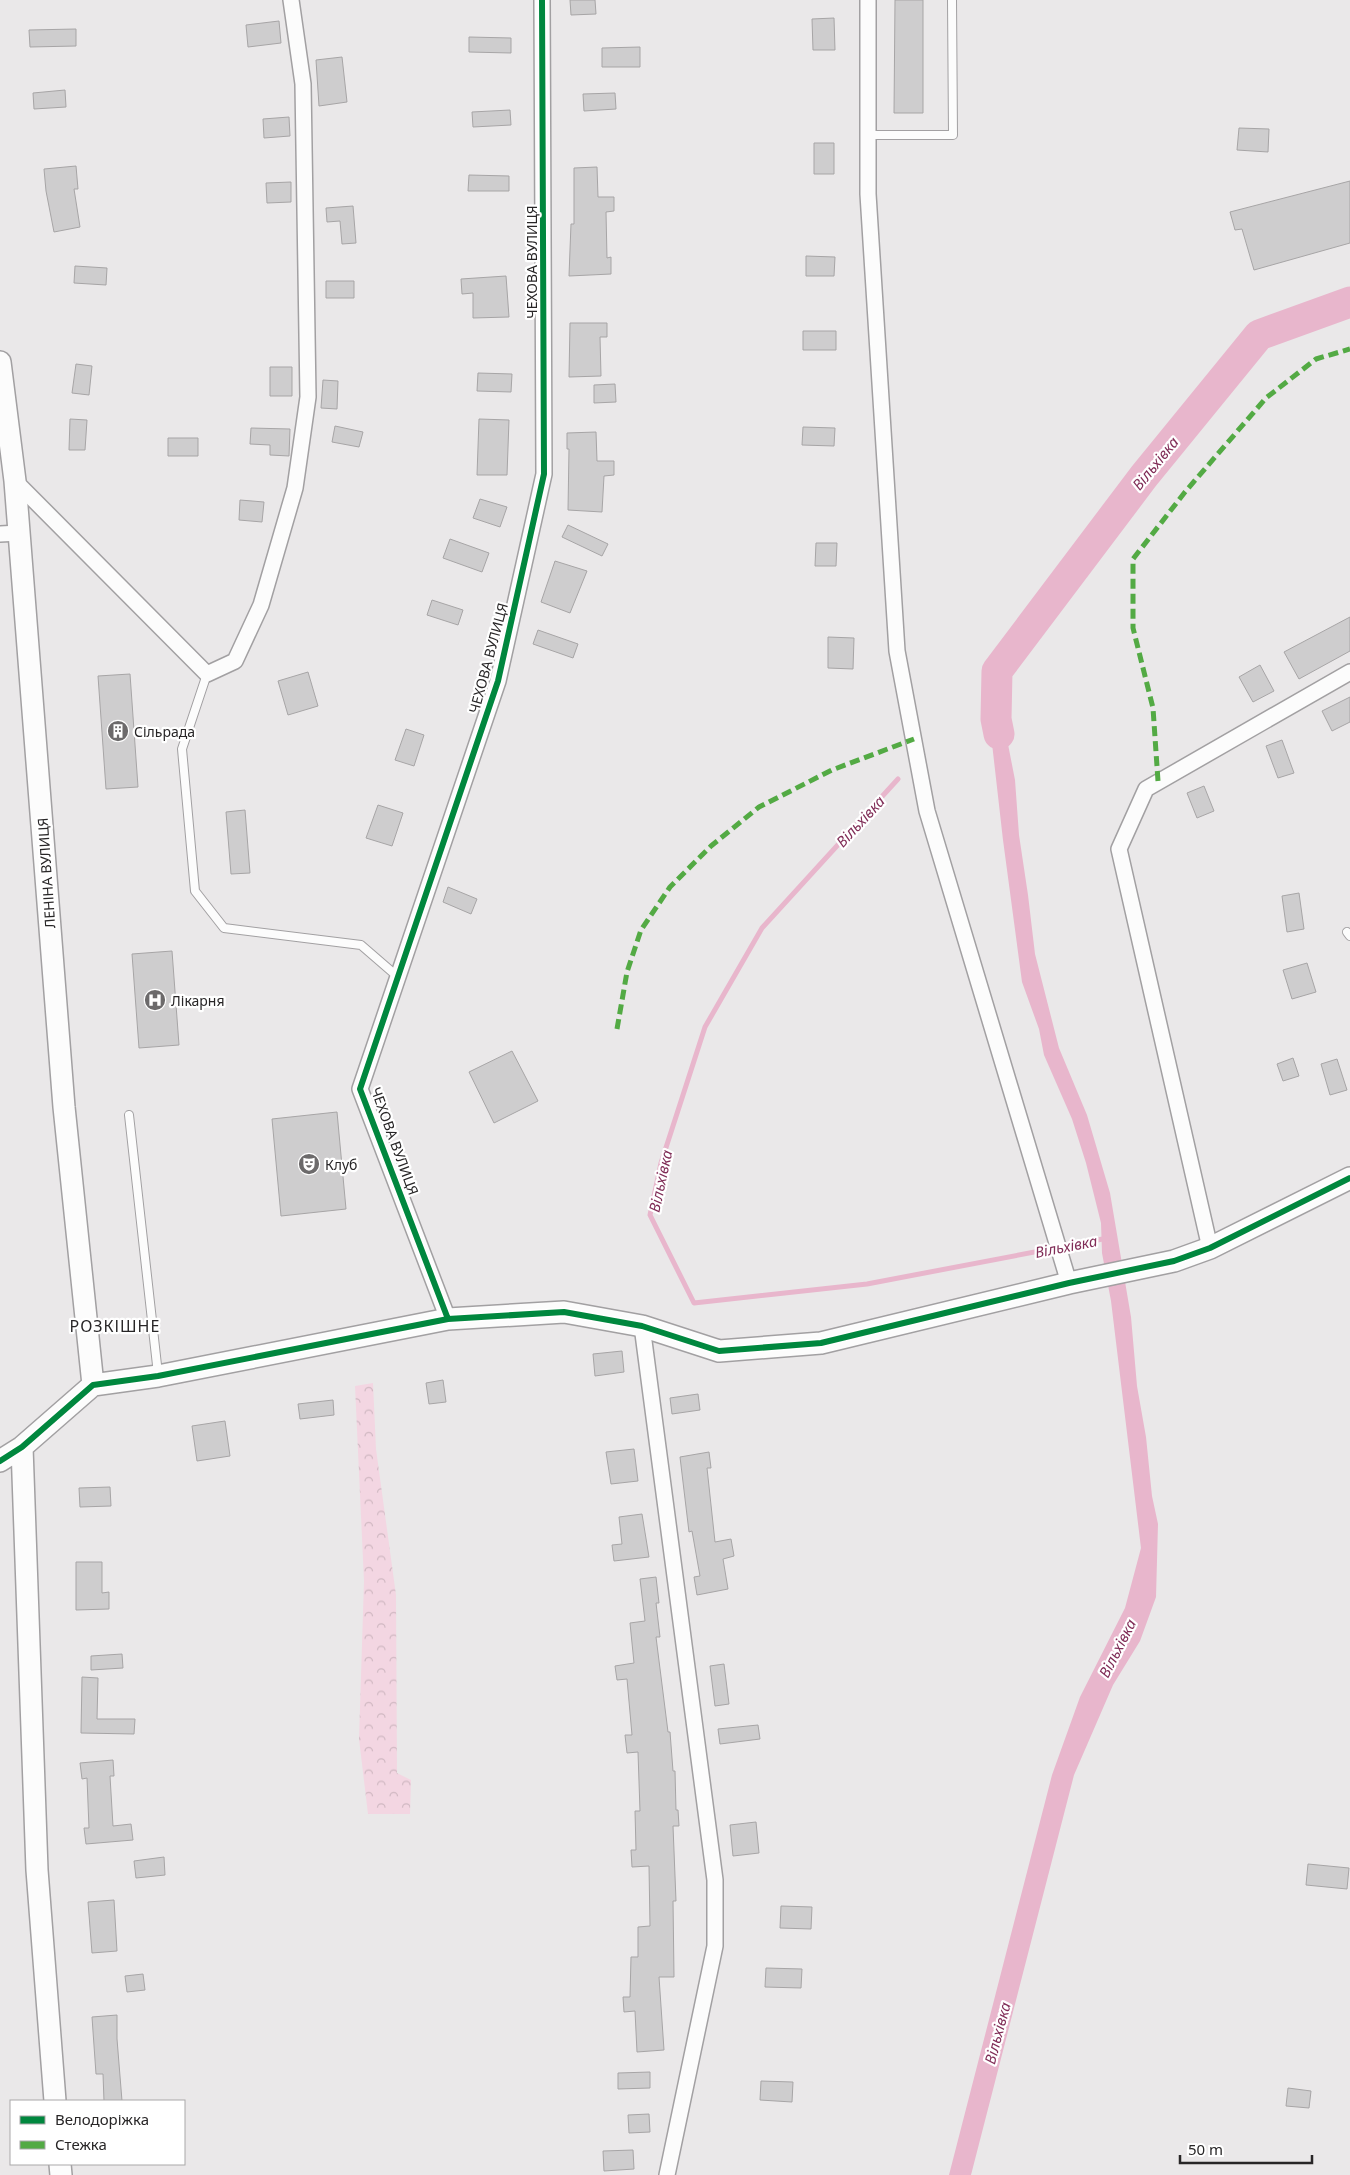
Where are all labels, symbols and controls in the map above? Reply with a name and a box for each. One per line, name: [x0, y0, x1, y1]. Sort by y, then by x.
street label: ЧЕХОВА ВУЛИЦЯ: [522, 205, 541, 319]
water label: Вільхівка: [1127, 432, 1183, 494]
street label: ЧЕХОВА ВУЛИЦЯ: [464, 601, 512, 715]
building icon: Сільрада: [106, 719, 130, 743]
place label: Сільрада: [134, 722, 195, 741]
water label: Вільхівка: [831, 791, 889, 851]
street label: ЛЕНІНА ВУЛИЦЯ: [33, 817, 59, 929]
hospital icon: Лікарня: [143, 988, 167, 1012]
place label: Лікарня: [171, 991, 225, 1010]
street label: ЧЕХОВА ВУЛИЦЯ: [367, 1084, 423, 1198]
water label: Вільхівка: [644, 1148, 676, 1214]
theatre icon: Клуб: [297, 1152, 321, 1176]
place label: Клуб: [325, 1155, 357, 1174]
water label: Вільхівка: [1033, 1230, 1099, 1262]
district label: РОЗКІШНЕ: [70, 1315, 160, 1337]
water label: Вільхівка: [1094, 1615, 1140, 1681]
water label: Вільхівка: [979, 1999, 1015, 2066]
legend: [10, 2100, 185, 2165]
text: Велодоріжка: [55, 2109, 149, 2129]
scale bar: [1180, 2132, 1312, 2164]
text: Стежка: [55, 2134, 107, 2154]
text: 50 m: [1188, 2139, 1223, 2159]

